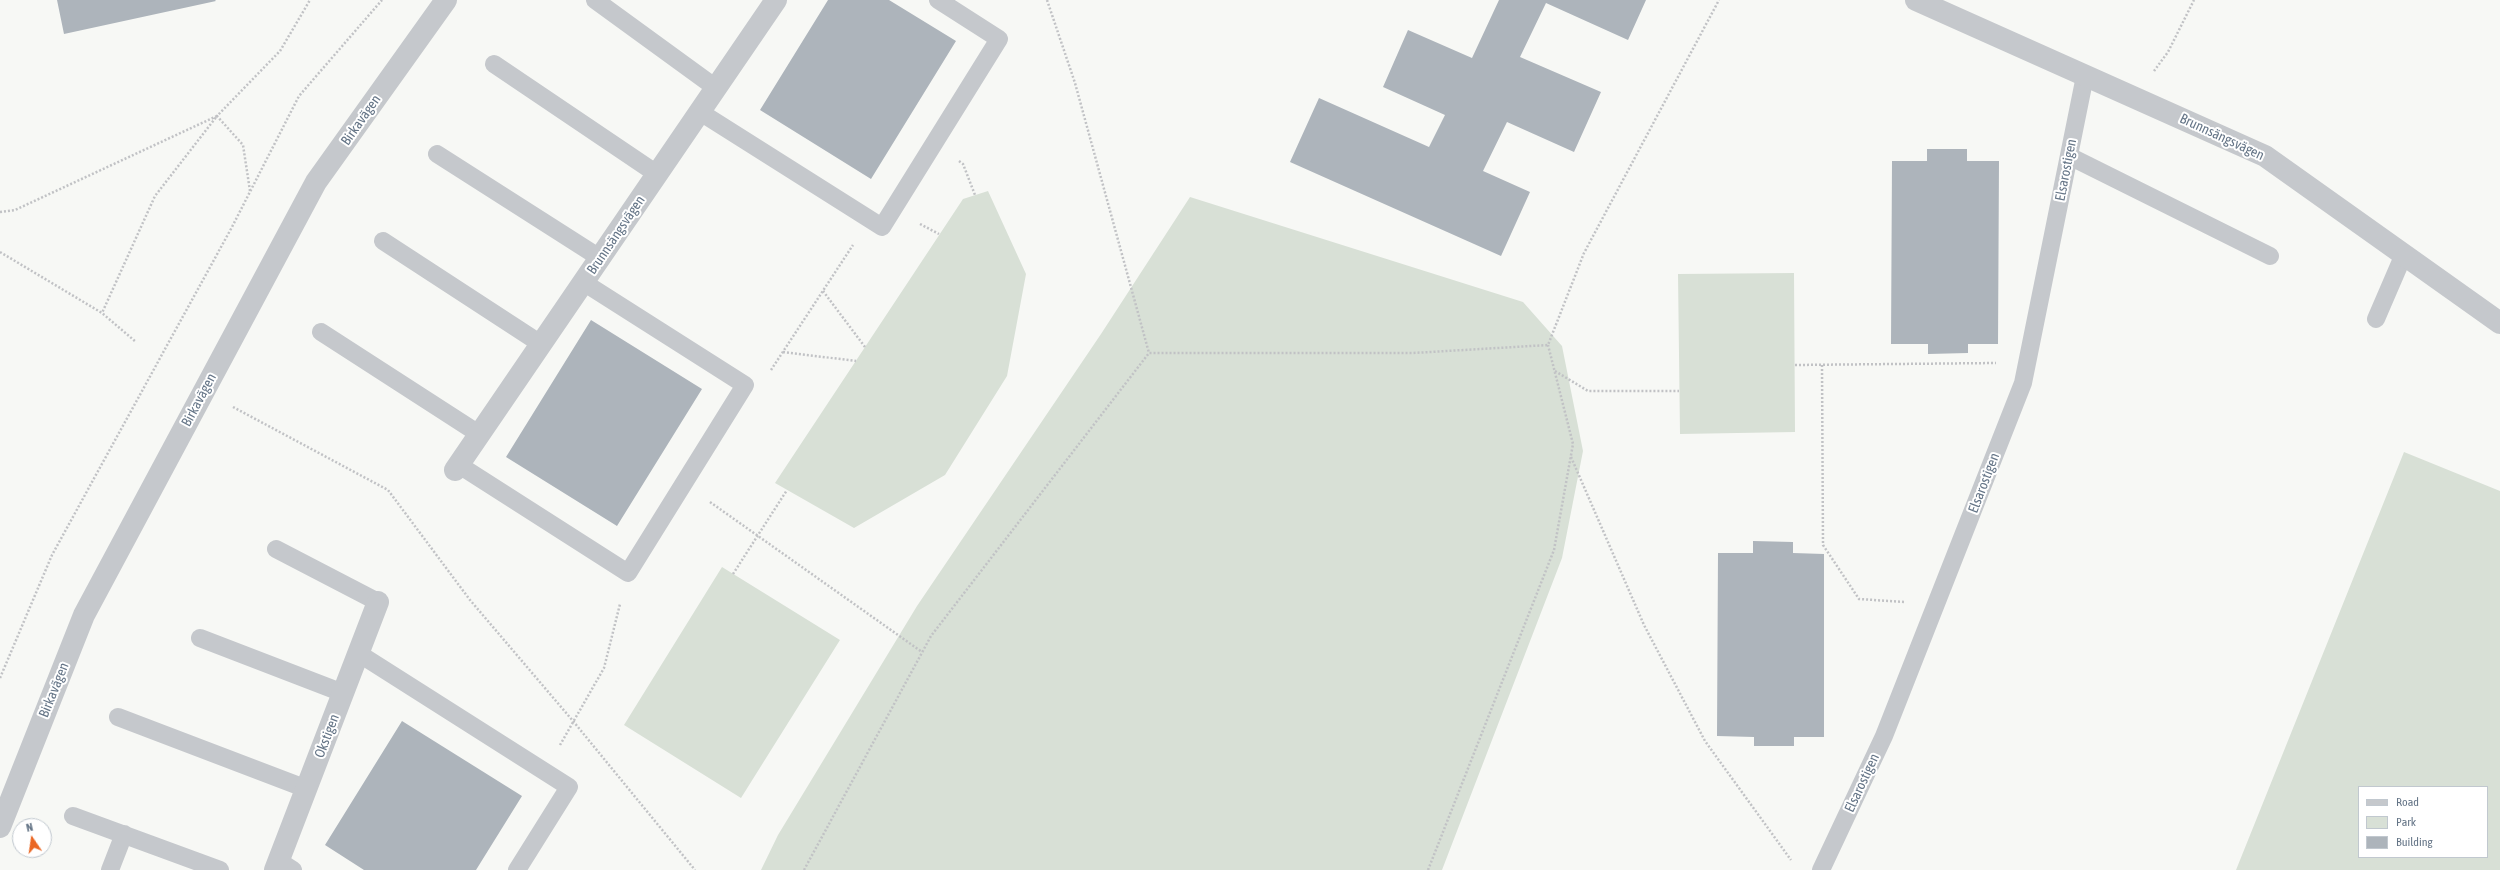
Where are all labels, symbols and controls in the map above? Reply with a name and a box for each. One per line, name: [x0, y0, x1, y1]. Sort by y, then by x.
street label: Birkavägen: [338, 92, 384, 148]
street label: Brunnsängsvägen: [2177, 110, 2267, 164]
street label: Elsarostigen: [2052, 138, 2080, 202]
street label: Brunnsängsvägen: [583, 192, 649, 278]
street label: Birkavägen: [178, 371, 220, 429]
street label: Elsarostigen: [1965, 451, 2003, 515]
street label: Birkavägen: [35, 660, 73, 720]
street label: Okstigen: [311, 712, 343, 760]
street label: Elsarostigen: [1841, 751, 1883, 815]
legend: [2358, 786, 2488, 858]
text: Road: [2396, 795, 2419, 809]
text: Park: [2396, 815, 2416, 829]
north arrow: [12, 818, 52, 858]
text: N: [25, 821, 34, 834]
text: Building: [2396, 835, 2433, 849]

